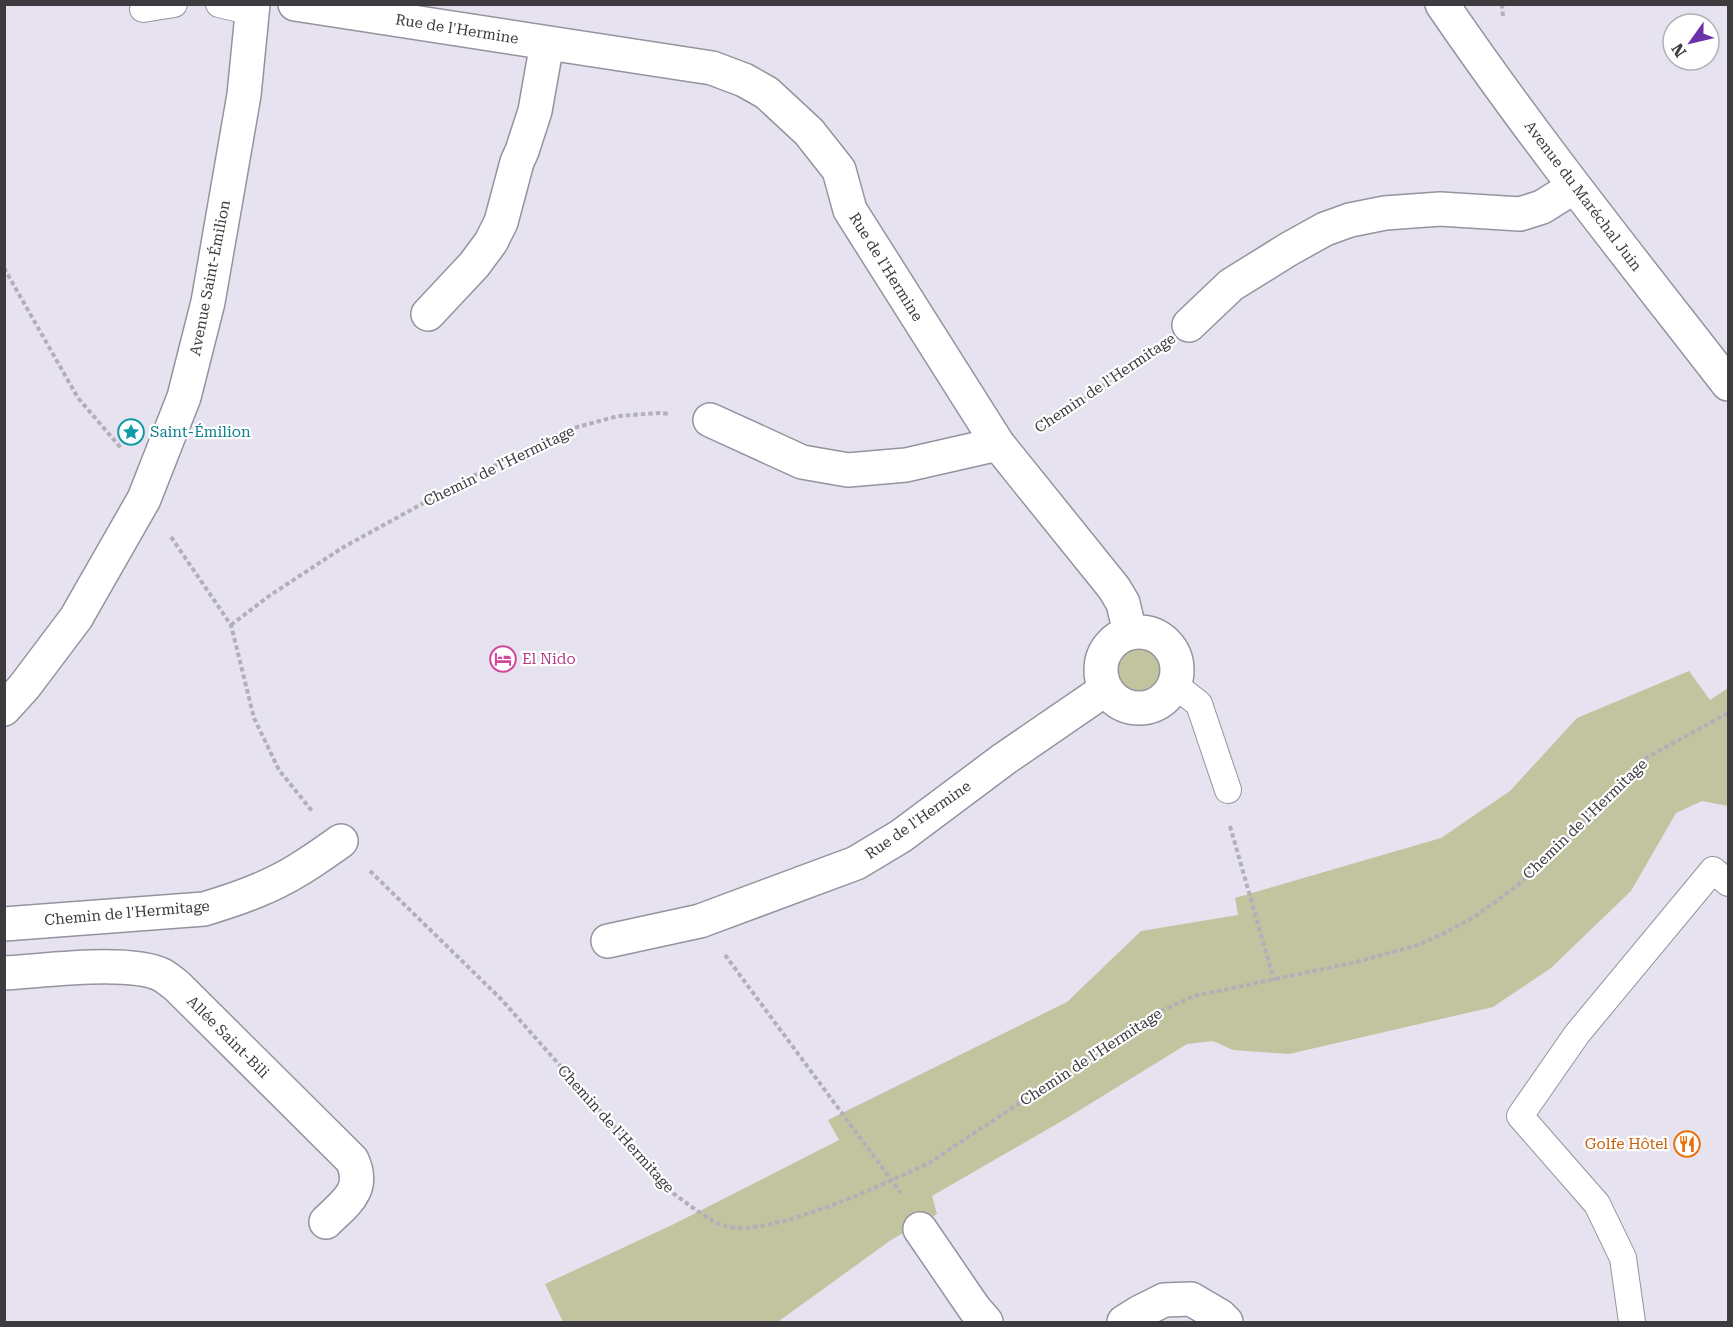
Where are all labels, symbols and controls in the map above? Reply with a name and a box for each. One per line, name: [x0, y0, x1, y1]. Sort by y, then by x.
street label: Rue de l'Hermine: [394, 10, 520, 48]
north arrow: [1661, 12, 1721, 72]
text: N: [1668, 40, 1690, 61]
street label: Avenue du Maréchal Juin: [1521, 117, 1646, 275]
street label: Avenue Saint-Émilion: [186, 198, 234, 357]
street label: Rue de l'Hermine: [845, 209, 927, 325]
street label: Chemin de l'Hermitage: [1031, 329, 1179, 437]
place icon: Saint-Émilion: [116, 417, 146, 447]
street label: Chemin de l'Hermitage: [421, 422, 577, 510]
place label: Saint-Émilion: [150, 423, 251, 441]
hotel icon: El Nido: [488, 644, 518, 674]
place label: El Nido: [522, 650, 576, 668]
street label: Chemin de l'Hermitage: [1519, 755, 1651, 883]
street label: Rue de l'Hermine: [862, 777, 974, 863]
street label: Chemin de l'Hermitage: [44, 897, 210, 929]
street label: Allée Saint-Bili: [183, 992, 273, 1082]
street label: Chemin de l'Hermitage: [1017, 1004, 1165, 1110]
street label: Chemin de l'Hermitage: [554, 1061, 678, 1197]
restaurant icon: Golfe Hôtel: [1672, 1129, 1702, 1159]
place label: Golfe Hôtel: [1585, 1135, 1668, 1153]

